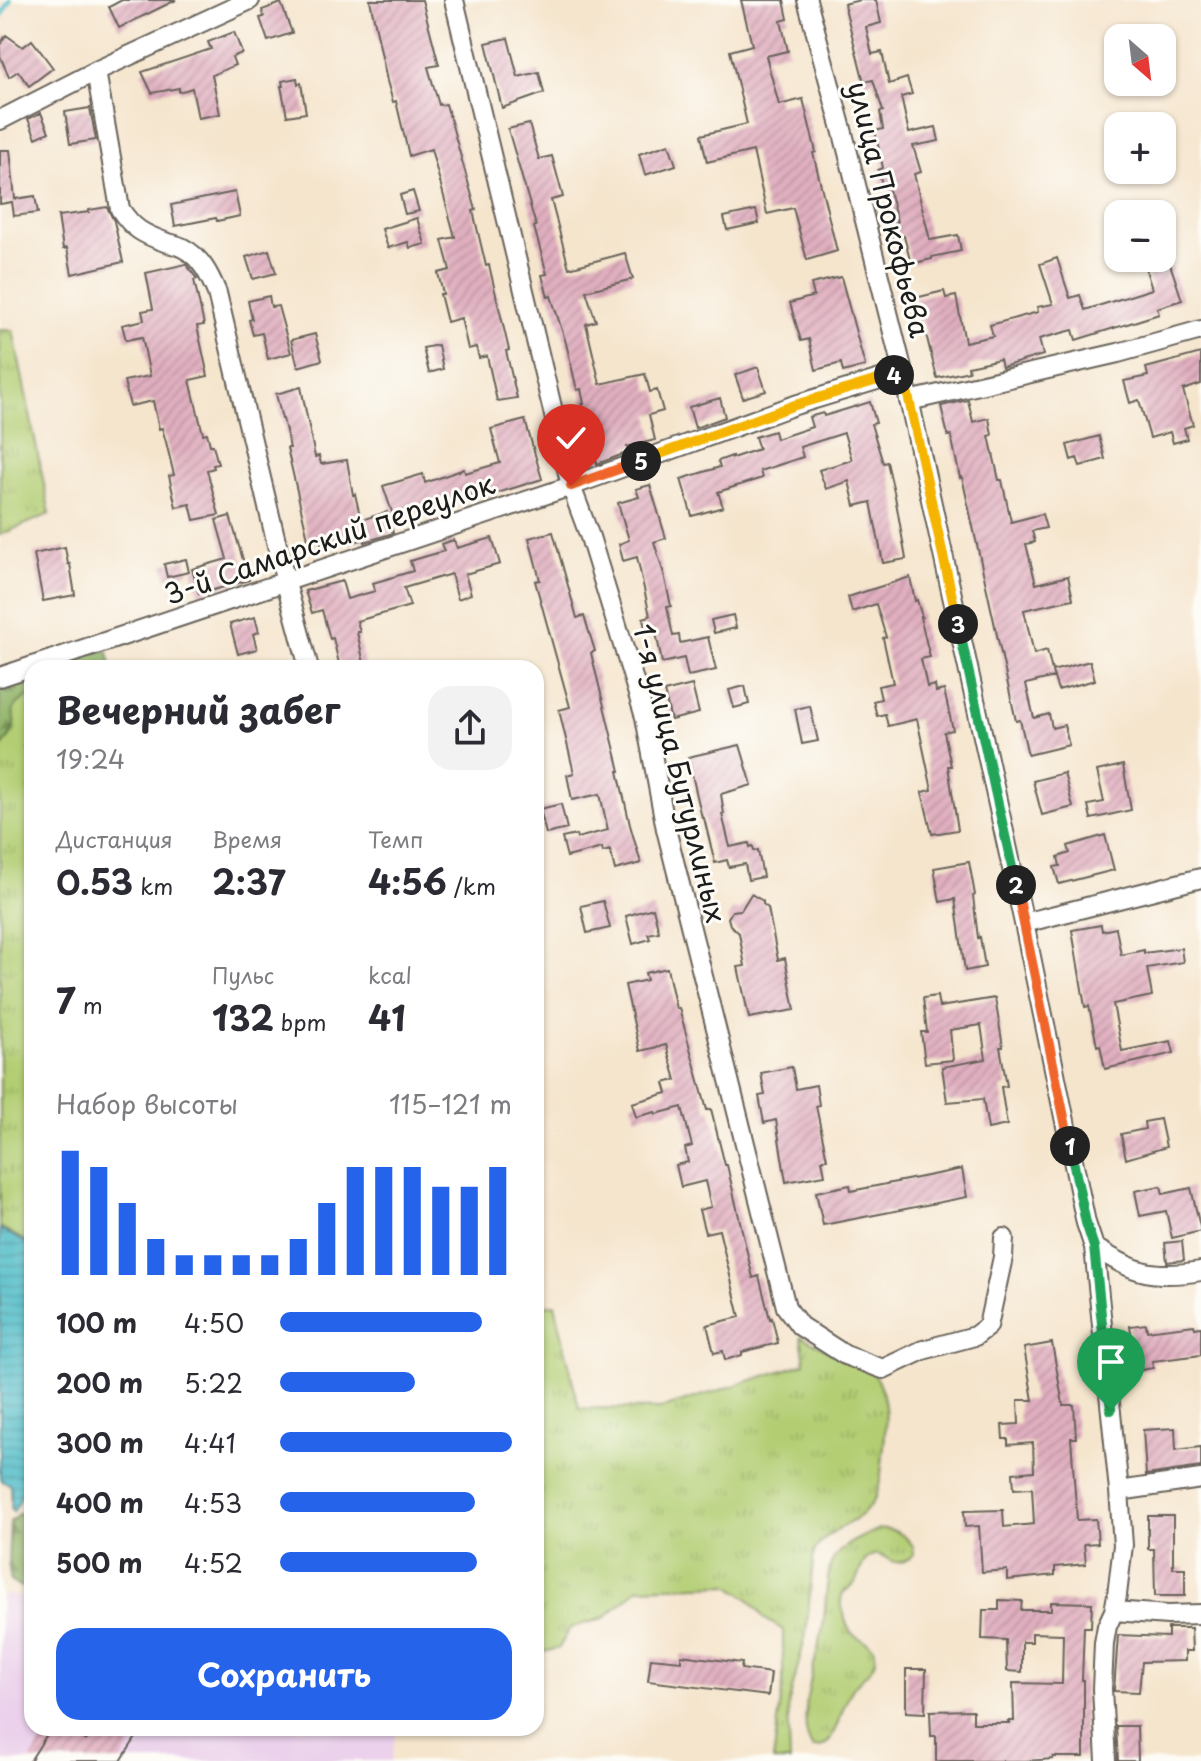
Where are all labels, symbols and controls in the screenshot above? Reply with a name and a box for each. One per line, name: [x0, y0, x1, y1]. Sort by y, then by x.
north arrow: [1104, 24, 1176, 96]
map controls: [1104, 24, 1176, 272]
street label: улица Прокофьева: [837, 76, 943, 342]
button: +: [1104, 112, 1176, 184]
button: −: [1104, 200, 1176, 272]
pin: 4: [874, 355, 914, 395]
text: 4: [887, 358, 901, 391]
pin: [537, 404, 605, 486]
icon: check: [549, 416, 593, 460]
pin: 5: [621, 441, 661, 481]
text: 5: [634, 444, 648, 477]
street label: 3-й Самарский переулок: [158, 461, 500, 615]
pin: 3: [938, 604, 978, 644]
text: 3: [951, 607, 965, 640]
street label: 1-я улица Бутурлиных: [623, 619, 739, 927]
text: Вечерний забег: [56, 682, 340, 736]
button: share: [428, 686, 512, 770]
text: 19:24: [56, 739, 125, 778]
text: Дистанция: [56, 822, 173, 855]
text: Время: [212, 822, 282, 855]
text: Темп: [368, 822, 424, 855]
text: 0.53: [56, 855, 133, 907]
text: 2:37: [212, 855, 286, 907]
text: 4:56: [368, 855, 447, 907]
pin: 2: [996, 865, 1036, 905]
text: 2: [1008, 868, 1024, 901]
text: km: [133, 869, 173, 902]
text: /km: [447, 869, 496, 902]
text: Пульс: [212, 958, 274, 991]
text: kcal: [368, 958, 412, 991]
text: 7: [56, 974, 76, 1026]
text: m: [76, 988, 103, 1021]
text: 132: [212, 991, 274, 1043]
text: 41: [368, 991, 406, 1043]
text: bpm: [274, 1005, 327, 1038]
text: Набор высоты: [56, 1084, 238, 1123]
text: 115–121 m: [389, 1084, 512, 1123]
pin: 1: [1050, 1126, 1090, 1166]
text: 1: [1065, 1129, 1075, 1162]
text: 100 m: [56, 1303, 137, 1342]
text: 4:50: [184, 1303, 244, 1342]
pin: [1077, 1328, 1145, 1410]
icon: arrive: [1089, 1340, 1133, 1384]
text: 200 m: [56, 1363, 143, 1402]
text: 5:22: [184, 1363, 243, 1402]
text: 300 m: [56, 1423, 144, 1462]
text: 4:41: [184, 1423, 236, 1462]
text: 400 m: [56, 1483, 144, 1522]
text: 4:53: [184, 1483, 242, 1522]
text: 500 m: [56, 1543, 142, 1582]
text: 4:52: [184, 1543, 243, 1582]
button: Сохранить: [56, 1628, 512, 1720]

